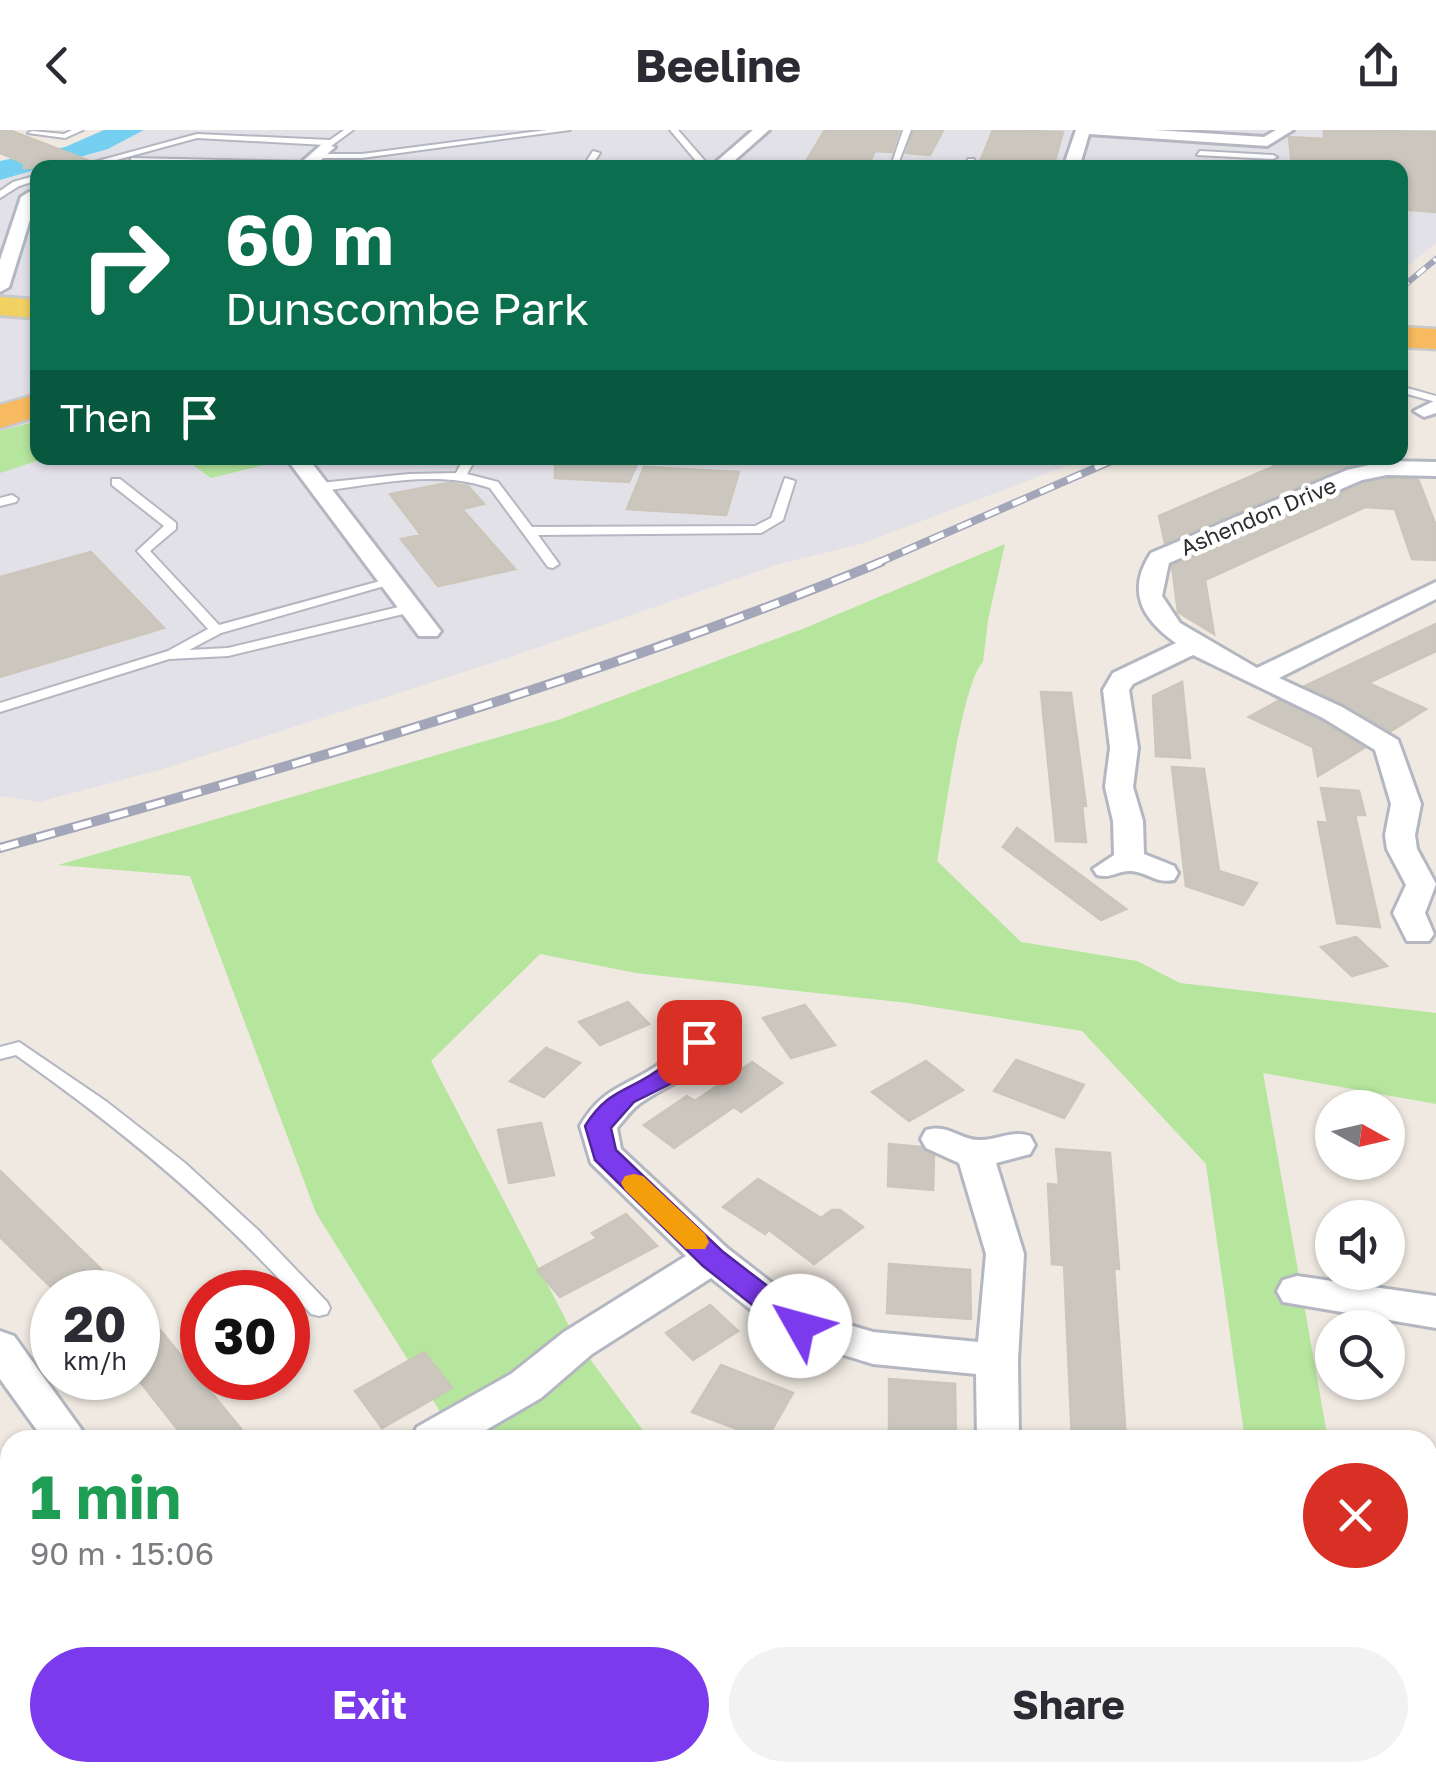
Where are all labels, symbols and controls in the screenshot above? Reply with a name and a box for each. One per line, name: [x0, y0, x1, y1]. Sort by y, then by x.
icon: back: [30, 38, 85, 93]
text: Beeline: [635, 38, 801, 92]
icon: share: [1351, 38, 1406, 93]
text: 60 m: [225, 196, 394, 280]
icon: right: [60, 200, 190, 330]
text: Dunscombe Park: [225, 281, 589, 335]
icon: arrive: [172, 390, 227, 445]
text: Then: [60, 395, 152, 440]
street label: Ashendon Drive: [1176, 471, 1340, 561]
pin: [657, 1000, 742, 1085]
icon: arrive: [672, 1015, 727, 1070]
north arrow: [1315, 1090, 1405, 1180]
map controls: [1315, 1090, 1405, 1400]
button: sound: [1315, 1200, 1405, 1290]
speed limit sign: 30: [180, 1270, 310, 1400]
position arrow: [748, 1274, 852, 1378]
text: 20: [63, 1293, 126, 1353]
button: search: [1315, 1310, 1405, 1400]
text: km/h: [63, 1345, 127, 1376]
text: 1 min: [30, 1460, 181, 1532]
button: close: [1303, 1463, 1408, 1568]
text: 90 m · 15:06: [30, 1534, 214, 1572]
button: Exit: [30, 1647, 709, 1762]
button: Share: [729, 1647, 1408, 1762]

